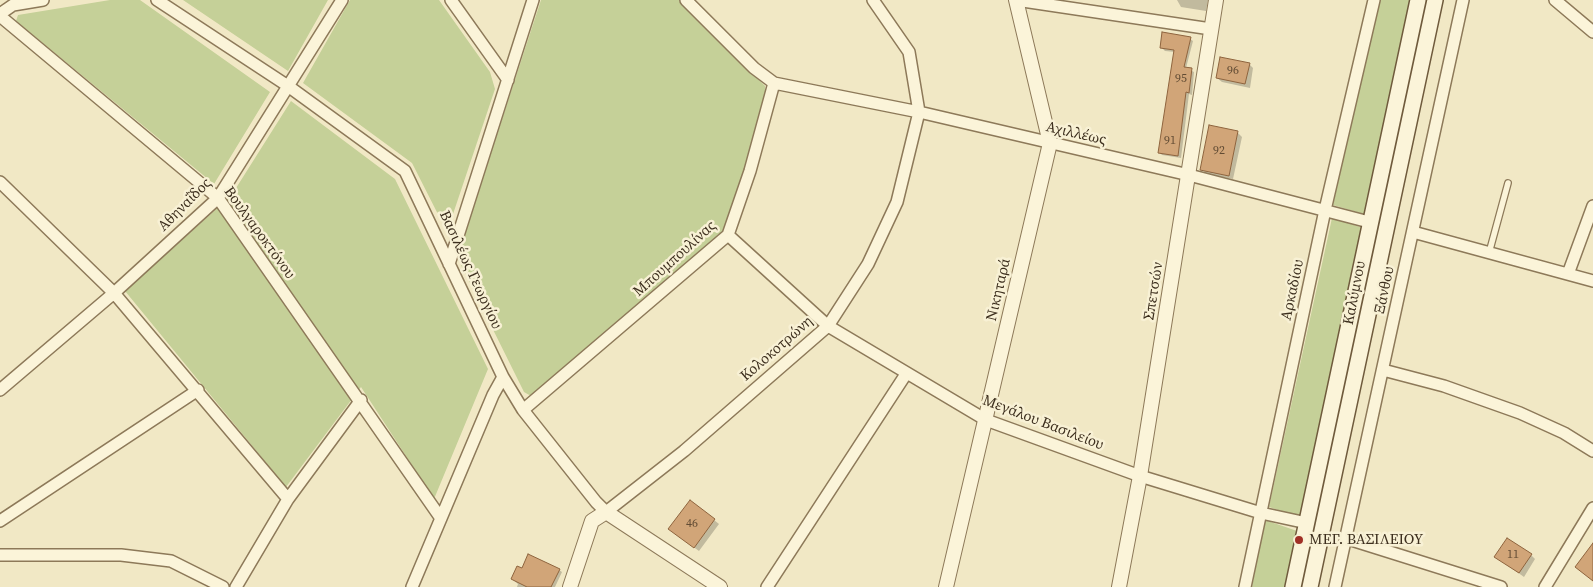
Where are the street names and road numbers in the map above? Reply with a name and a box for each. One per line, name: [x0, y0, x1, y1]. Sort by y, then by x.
street label: Αχιλλέως: [1044, 118, 1108, 150]
street label: Αθηναΐδος: [155, 175, 215, 235]
street label: Βουλγαροκτόνου: [220, 183, 298, 283]
street label: Βασιλέως Γεωργίου: [435, 208, 505, 332]
street label: Μπουμπουλίνας: [630, 217, 720, 301]
street label: Νικηταρά: [983, 257, 1015, 323]
street label: Αρκαδίου: [1278, 258, 1308, 322]
street label: Καλύμνου: [1340, 259, 1370, 327]
street label: Σπετσών: [1141, 261, 1167, 321]
street label: Ξάνθου: [1371, 265, 1399, 315]
street label: Κολοκοτρώνη: [737, 313, 817, 385]
street label: Μεγάλου Βασιλείου: [980, 392, 1106, 454]

